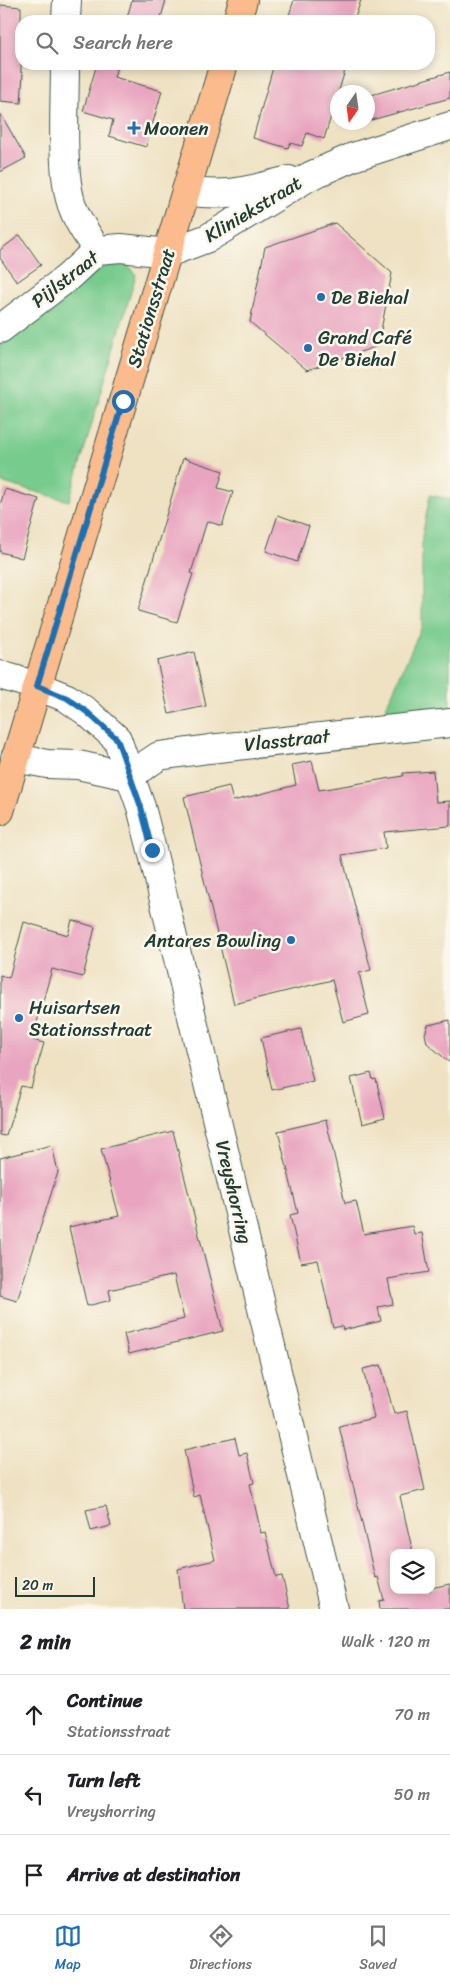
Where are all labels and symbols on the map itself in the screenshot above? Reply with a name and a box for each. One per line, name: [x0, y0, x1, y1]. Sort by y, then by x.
north arrow: [330, 85, 375, 130]
place label: Moonen: [144, 112, 208, 145]
marker: Moonen: [128, 122, 140, 134]
street label: Kliniekstraat: [198, 167, 308, 251]
street label: Pijlstraat: [24, 241, 107, 316]
street label: Stationsstraat: [117, 244, 185, 372]
place label: De Biehal: [331, 281, 409, 314]
marker: De Biehal: [315, 291, 327, 303]
place label: Grand Café De Biehal: [318, 321, 412, 376]
marker: Grand Café De Biehal: [302, 342, 314, 354]
route start: [112, 390, 135, 413]
street label: Vlasstraat: [243, 719, 333, 761]
route end: [141, 839, 164, 862]
place label: Antares Bowling: [143, 924, 281, 957]
marker: Antares Bowling: [285, 934, 297, 946]
place label: Huisartsen Stationsstraat: [29, 991, 152, 1046]
marker: Huisartsen Stationsstraat: [13, 1012, 25, 1024]
street label: Vreyshorring: [206, 1137, 262, 1248]
scale bar: [15, 1574, 95, 1597]

